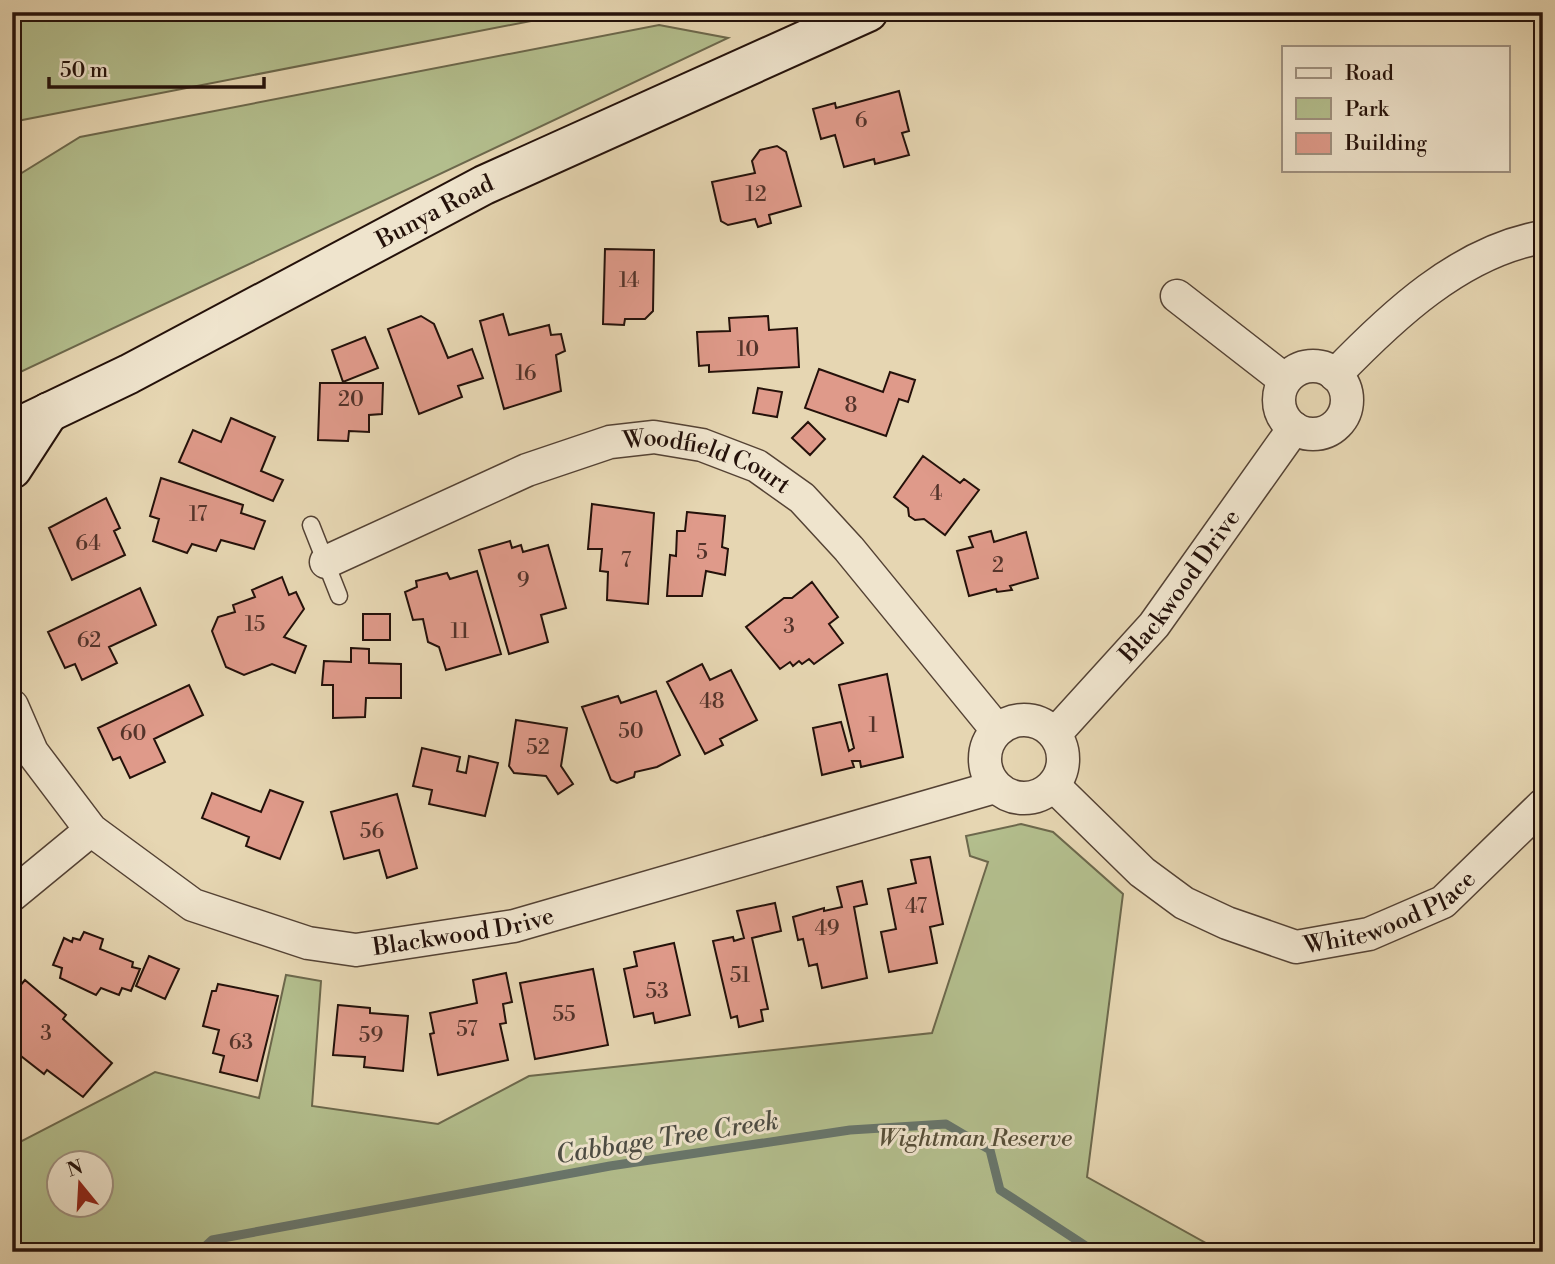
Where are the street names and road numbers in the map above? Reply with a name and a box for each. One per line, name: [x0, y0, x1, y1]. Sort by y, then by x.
street label: Bunya Road: [370, 169, 499, 256]
street label: Woodfield Court: [620, 423, 796, 501]
street label: Blackwood Drive: [1113, 504, 1247, 670]
street label: Whitewood Place: [1301, 864, 1482, 961]
street label: Blackwood Drive: [370, 901, 558, 963]

